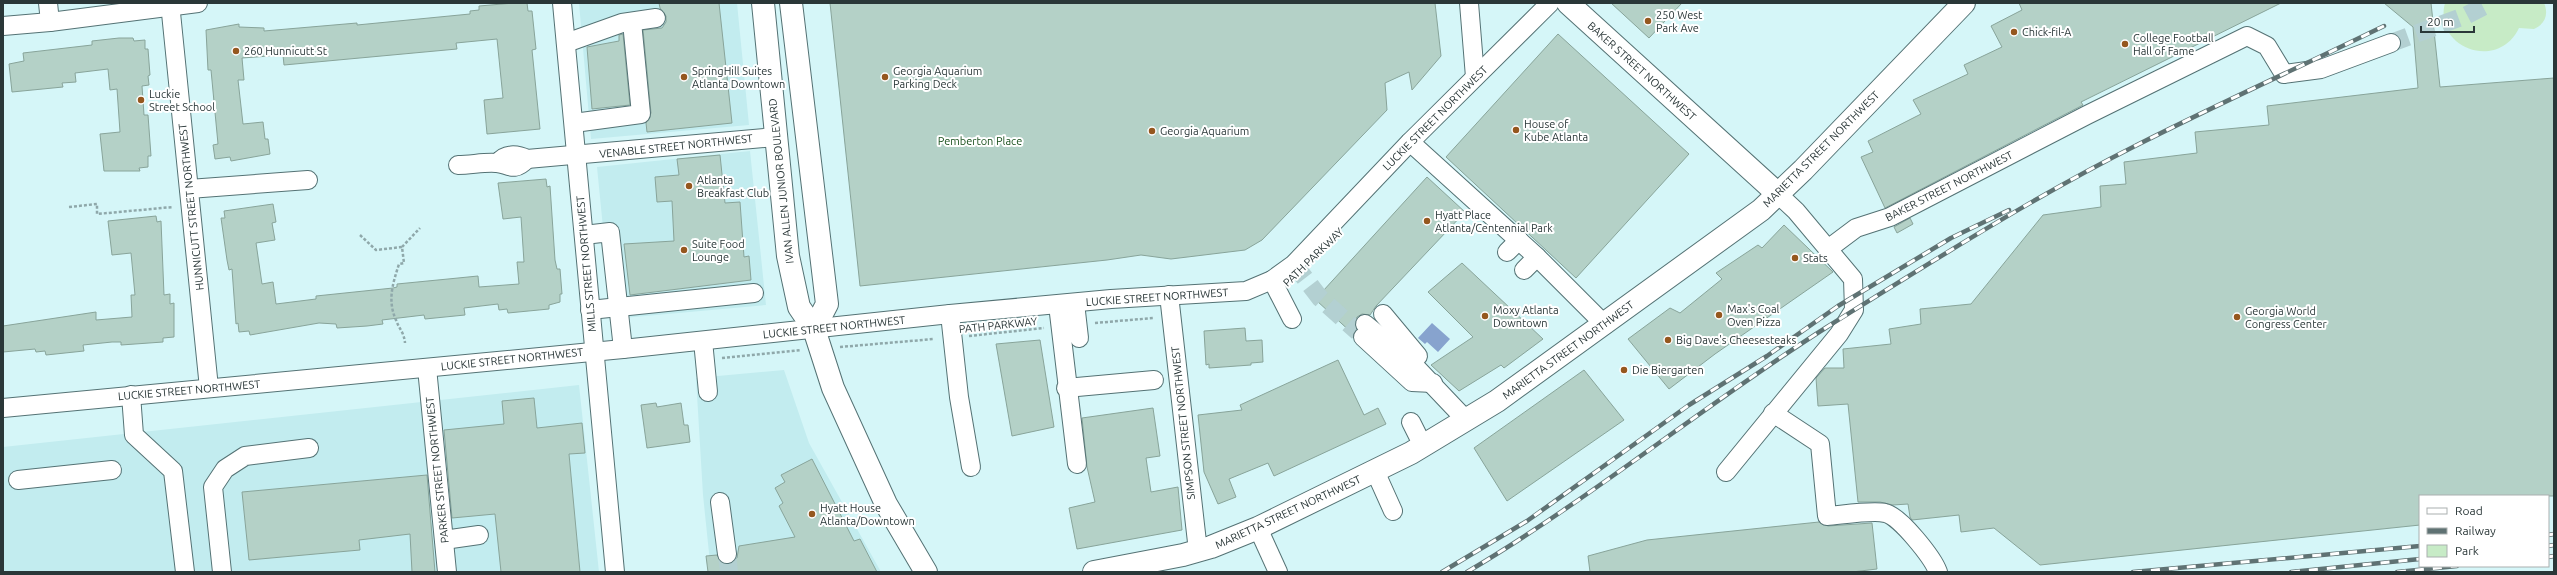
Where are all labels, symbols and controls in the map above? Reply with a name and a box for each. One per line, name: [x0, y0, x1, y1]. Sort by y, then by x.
scale bar: [2421, 8, 2474, 34]
place label: 250 West Park Ave: [1656, 9, 1703, 34]
text: 20 m: [2427, 15, 2454, 28]
marker: 250 West Park Ave: [1643, 16, 1653, 26]
street label: BAKER STREET NORTHWEST: [1585, 19, 1699, 123]
place label: Chick-fil-A: [2022, 26, 2072, 38]
marker: Chick-fil-A: [2009, 27, 2019, 37]
place label: College Football Hall of Fame: [2133, 32, 2214, 57]
marker: College Football Hall of Fame: [2120, 39, 2130, 49]
place label: 260 Hunnicutt St: [244, 45, 328, 57]
marker: 260 Hunnicutt St: [231, 46, 241, 56]
street label: LUCKIE STREET NORTHWEST: [1380, 63, 1490, 173]
place label: SpringHill Suites Atlanta Downtown: [692, 65, 785, 90]
place label: Georgia Aquarium Parking Deck: [893, 65, 982, 90]
marker: SpringHill Suites Atlanta Downtown: [679, 72, 689, 82]
marker: Georgia Aquarium Parking Deck: [880, 72, 890, 82]
place label: Luckie Street School: [149, 88, 215, 113]
street label: MARIETTA STREET NORTHWEST: [1761, 89, 1881, 209]
marker: Luckie Street School: [136, 95, 146, 105]
street label: IVAN ALLEN JUNIOR BOULEVARD: [766, 98, 796, 264]
place label: House of Kube Atlanta: [1524, 118, 1588, 143]
street label: HUNNICUTT STREET NORTHWEST: [176, 123, 206, 291]
place label: Georgia Aquarium: [1160, 125, 1249, 137]
marker: House of Kube Atlanta: [1511, 125, 1521, 135]
marker: Georgia Aquarium: [1147, 126, 1157, 136]
street label: VENABLE STREET NORTHWEST: [599, 132, 753, 160]
park label: Pemberton Place: [938, 135, 1022, 147]
street label: BAKER STREET NORTHWEST: [1883, 149, 2015, 223]
place label: Atlanta Breakfast Club: [697, 174, 769, 199]
marker: Atlanta Breakfast Club: [684, 181, 694, 191]
street label: MILLS STREET NORTHWEST: [574, 195, 598, 333]
place label: Hyatt Place Atlanta/Centennial Park: [1435, 209, 1553, 234]
marker: Hyatt Place Atlanta/Centennial Park: [1422, 216, 1432, 226]
street label: PATH PARKWAY: [1281, 225, 1346, 289]
place label: Suite Food Lounge: [692, 238, 745, 263]
marker: Suite Food Lounge: [679, 245, 689, 255]
place label: Stats: [1803, 252, 1828, 264]
marker: Stats: [1790, 253, 1800, 263]
street label: LUCKIE STREET NORTHWEST: [1085, 286, 1229, 308]
street label: MARIETTA STREET NORTHWEST: [1500, 298, 1636, 402]
place label: Max's Coal Oven Pizza: [1727, 303, 1781, 328]
place label: Moxy Atlanta Downtown: [1493, 304, 1559, 329]
place label: Georgia World Congress Center: [2245, 305, 2328, 330]
marker: Max's Coal Oven Pizza: [1714, 310, 1724, 320]
marker: Moxy Atlanta Downtown: [1480, 311, 1490, 321]
marker: Georgia World Congress Center: [2232, 312, 2242, 322]
street label: LUCKIE STREET NORTHWEST: [762, 314, 906, 340]
street label: PATH PARKWAY: [958, 315, 1038, 335]
place label: Big Dave's Cheesesteaks: [1676, 334, 1796, 346]
marker: Big Dave's Cheesesteaks: [1663, 335, 1673, 345]
street label: LUCKIE STREET NORTHWEST: [440, 346, 584, 372]
street label: SIMPSON STREET NORTHWEST: [1169, 346, 1197, 500]
place label: Die Biergarten: [1632, 364, 1704, 376]
marker: Die Biergarten: [1619, 365, 1629, 375]
street label: LUCKIE STREET NORTHWEST: [117, 378, 261, 402]
street label: PARKER STREET NORTHWEST: [423, 396, 451, 544]
street label: MARIETTA STREET NORTHWEST: [1213, 473, 1363, 551]
legend: [2419, 495, 2549, 567]
place label: Hyatt House Atlanta/Downtown: [820, 502, 915, 527]
text: Road: [2455, 504, 2483, 517]
marker: Hyatt House Atlanta/Downtown: [807, 509, 817, 519]
text: Railway: [2455, 524, 2496, 537]
text: Park: [2455, 544, 2479, 557]

